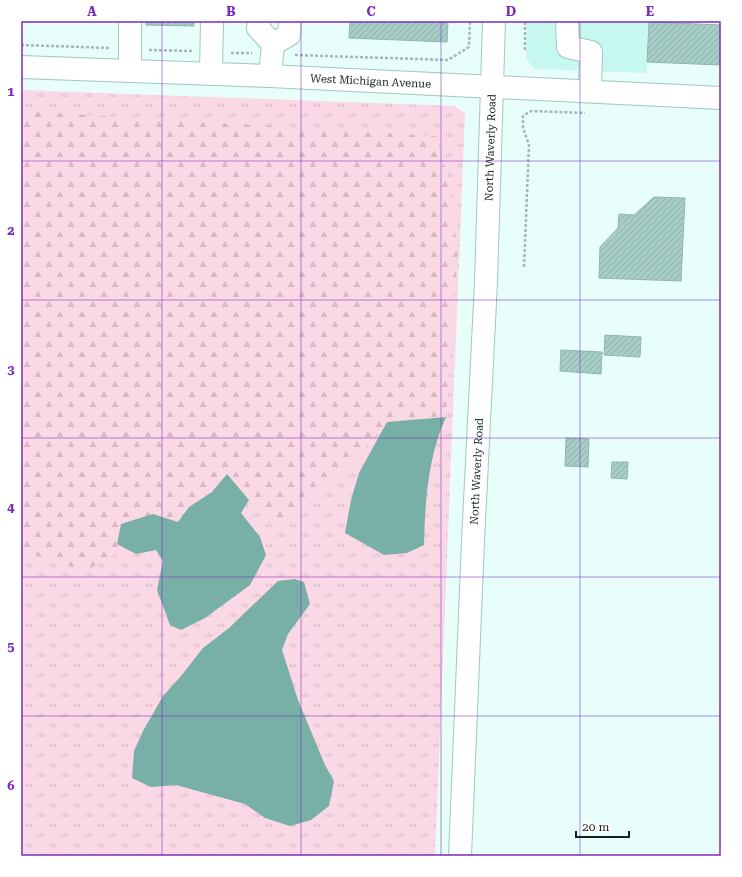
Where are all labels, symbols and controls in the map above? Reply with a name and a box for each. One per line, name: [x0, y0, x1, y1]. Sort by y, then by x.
text: A: [87, 4, 97, 19]
text: B: [226, 4, 236, 19]
text: C: [366, 4, 376, 19]
text: D: [506, 4, 516, 19]
text: E: [646, 4, 654, 19]
street label: West Michigan Avenue: [310, 71, 432, 90]
text: 1: [7, 84, 15, 99]
street label: North Waverly Road: [482, 94, 498, 201]
text: 2: [7, 223, 15, 238]
text: 3: [7, 362, 15, 377]
street label: North Waverly Road: [467, 418, 486, 525]
text: 4: [7, 500, 15, 515]
text: 5: [7, 639, 15, 654]
text: 6: [7, 778, 15, 793]
scale bar: [576, 813, 629, 839]
text: 20 m: [582, 820, 609, 834]

